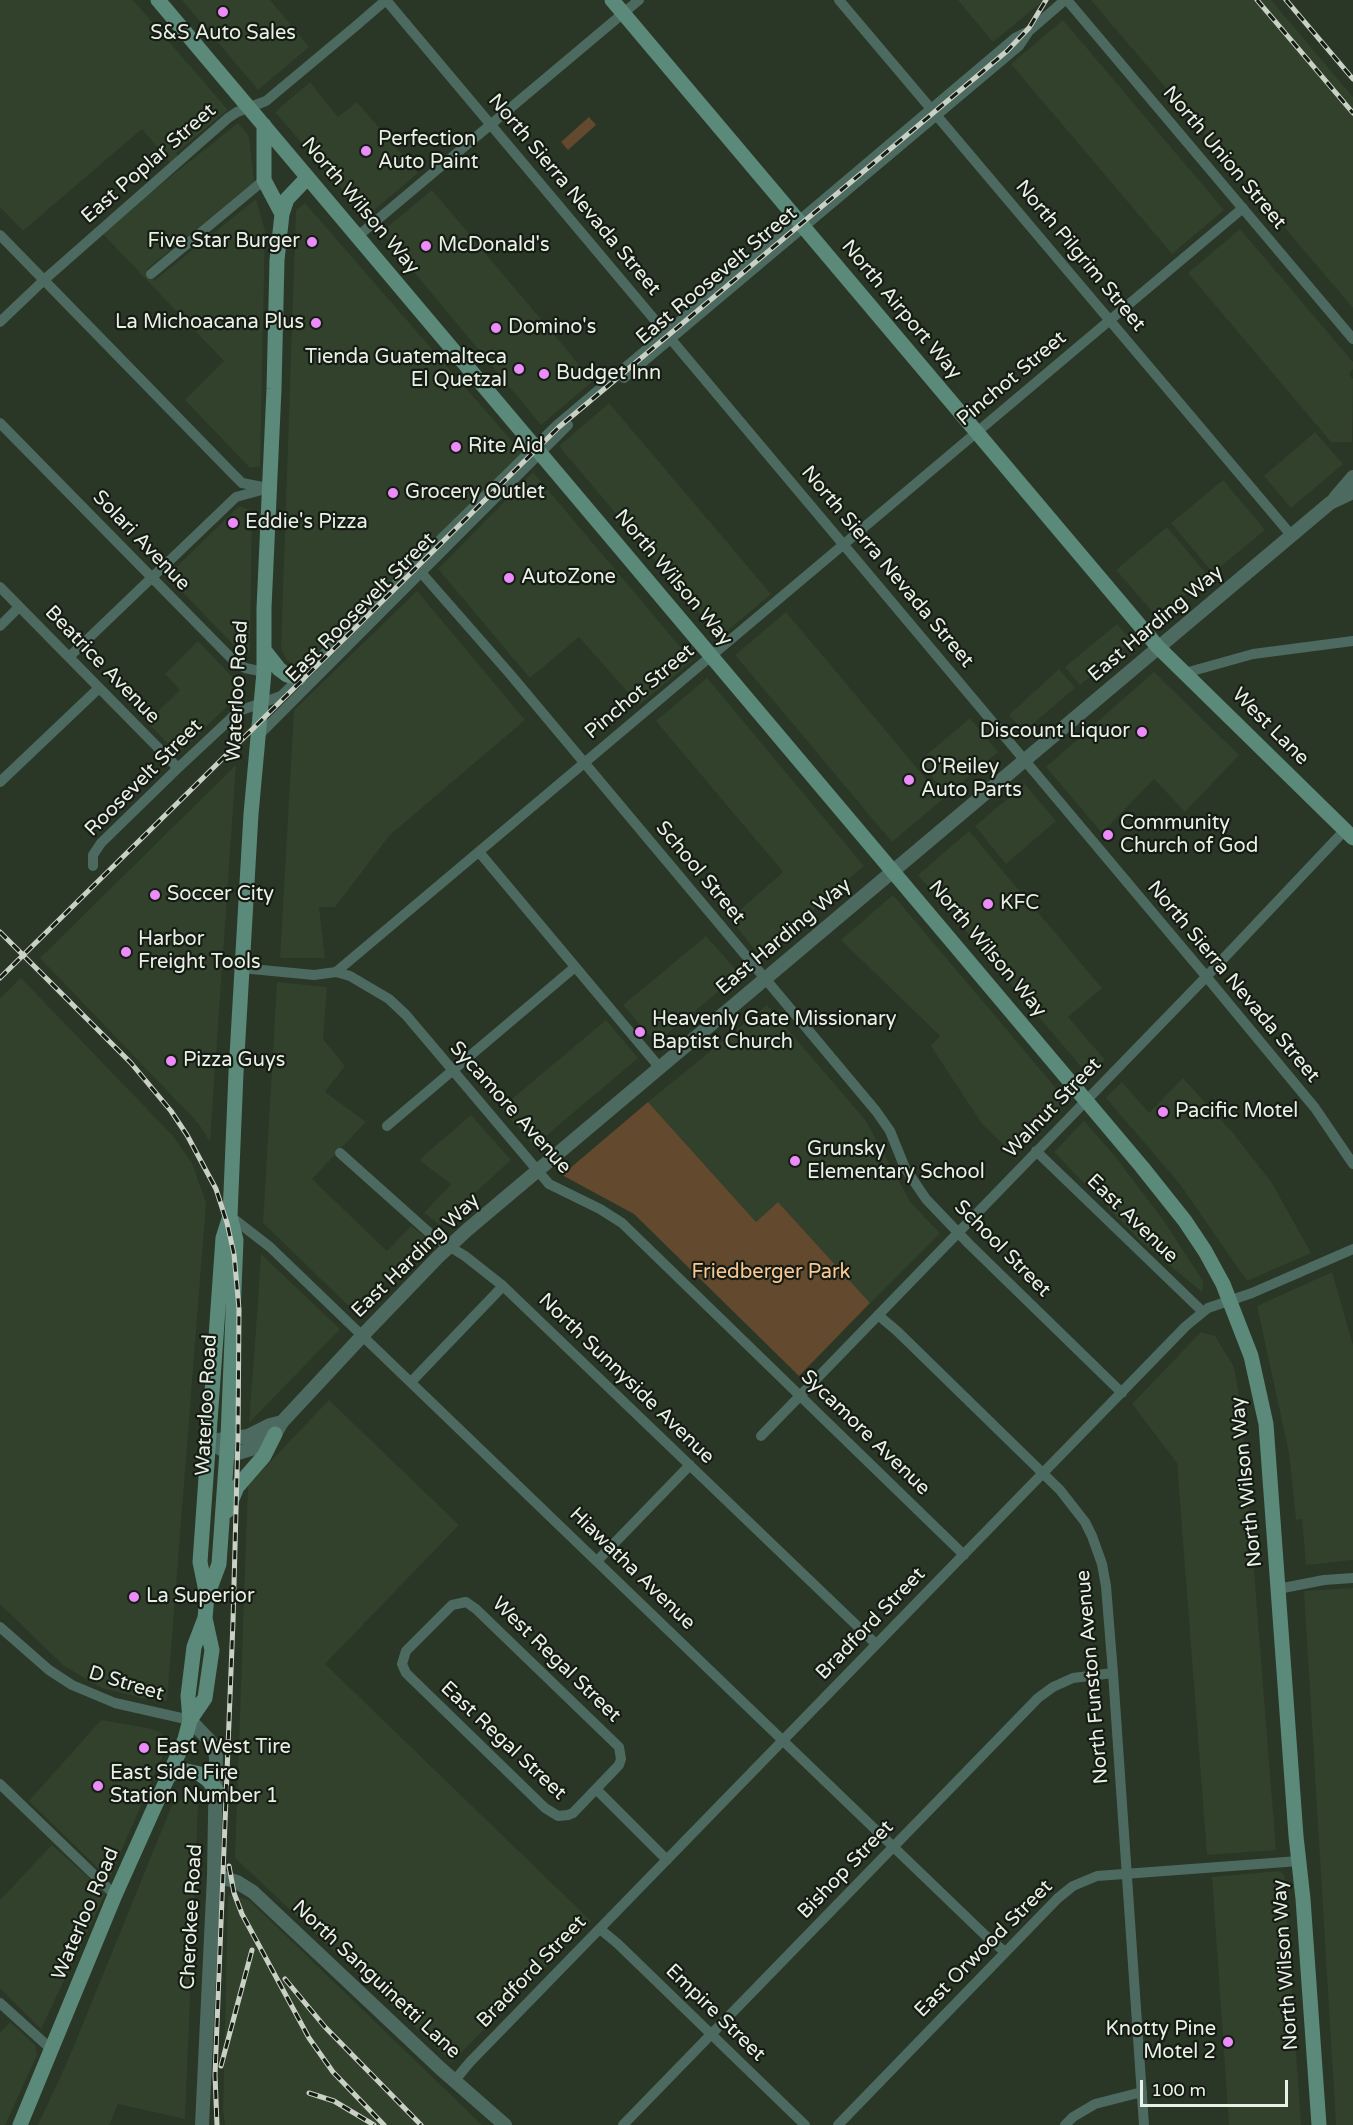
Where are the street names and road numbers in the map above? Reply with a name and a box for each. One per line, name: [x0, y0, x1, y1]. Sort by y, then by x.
street label: North Union Street: [1157, 82, 1291, 234]
street label: North Sierra Nevada Street: [483, 89, 665, 301]
street label: East Poplar Street: [77, 99, 221, 229]
street label: North Wilson Way: [296, 133, 424, 279]
street label: North Pilgrim Street: [1010, 176, 1150, 336]
street label: East Roosevelt Street: [632, 202, 802, 350]
street label: North Airport Way: [836, 235, 966, 385]
street label: Pinchot Street: [952, 326, 1072, 432]
street label: North Sierra Nevada Street: [796, 461, 978, 673]
street label: Solari Avenue: [87, 486, 195, 596]
street label: North Wilson Way: [609, 505, 737, 651]
street label: East Roosevelt Street: [281, 528, 441, 688]
street label: East Harding Way: [1084, 561, 1228, 687]
street label: Beatrice Avenue: [40, 601, 164, 729]
street label: Waterloo Road: [222, 620, 254, 762]
street label: Pinchot Street: [580, 639, 700, 745]
street label: West Lane: [1226, 683, 1314, 771]
street label: Roosevelt Street: [80, 714, 208, 842]
street label: School Street: [650, 817, 750, 929]
street label: East Harding Way: [712, 874, 856, 1000]
street label: North Wilson Way: [923, 876, 1051, 1022]
street label: North Sierra Nevada Street: [1142, 876, 1324, 1088]
street label: Sycamore Avenue: [444, 1037, 576, 1179]
street label: Walnut Street: [999, 1053, 1107, 1163]
street label: East Avenue: [1081, 1169, 1183, 1269]
street label: East Harding Way: [347, 1189, 485, 1323]
street label: School Street: [949, 1196, 1055, 1302]
street label: North Sunnyside Avenue: [533, 1289, 719, 1469]
street label: Waterloo Road: [191, 1334, 223, 1476]
street label: Sycamore Avenue: [795, 1365, 935, 1501]
street label: North Wilson Way: [1226, 1396, 1268, 1568]
street label: Hiawatha Avenue: [564, 1503, 700, 1635]
street label: Bradford Street: [811, 1563, 931, 1685]
street label: North Funston Avenue: [1072, 1569, 1114, 1785]
street label: West Regal Street: [487, 1592, 625, 1728]
street label: D Street: [85, 1661, 167, 1707]
street label: East Regal Street: [435, 1677, 571, 1805]
street label: Bishop Street: [793, 1816, 899, 1924]
street label: Waterloo Road: [47, 1844, 125, 1984]
street label: Cherokee Road: [176, 1844, 208, 1990]
street label: East Orwood Street: [910, 1875, 1058, 2023]
street label: North Wilson Way: [1268, 1879, 1304, 2051]
street label: North Sanguinetti Lane: [287, 1896, 465, 2064]
street label: Bradford Street: [472, 1911, 592, 2033]
street label: Empire Street: [660, 1959, 770, 2067]

